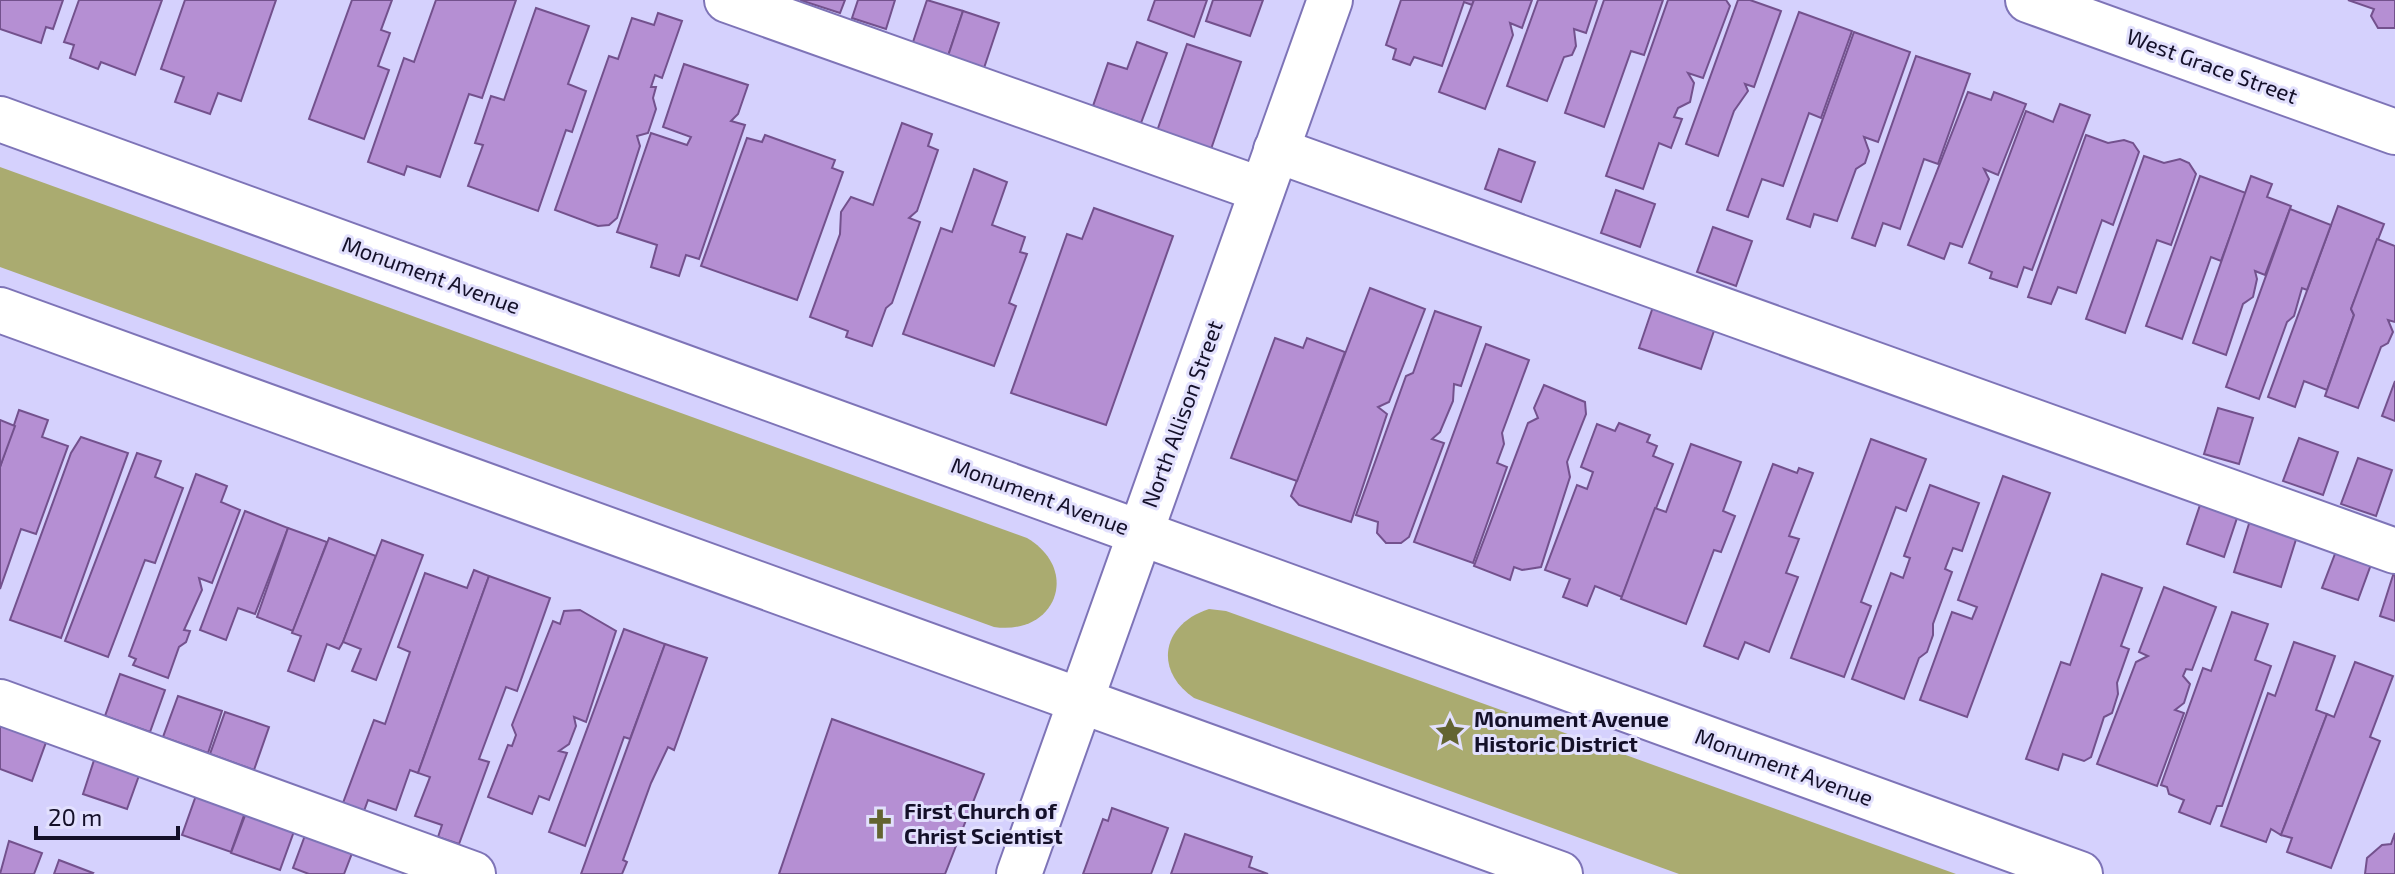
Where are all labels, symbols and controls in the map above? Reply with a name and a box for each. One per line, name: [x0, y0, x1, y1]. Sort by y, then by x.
street label: West Grace Street: [2123, 22, 2301, 108]
street label: Monument Avenue: [339, 230, 524, 318]
street label: North Allison Street: [1135, 317, 1227, 511]
street label: Monument Avenue: [948, 451, 1133, 539]
place label: Monument Avenue Historic District: [1474, 705, 1669, 756]
place icon: Monument Avenue Historic District: [1433, 715, 1467, 749]
street label: Monument Avenue: [1692, 722, 1877, 810]
scale bar: [36, 790, 178, 840]
place label: First Church of Christ Scientist: [904, 797, 1063, 848]
text: 20 m: [48, 802, 102, 831]
church icon: First Church of Christ Scientist: [863, 807, 897, 841]

